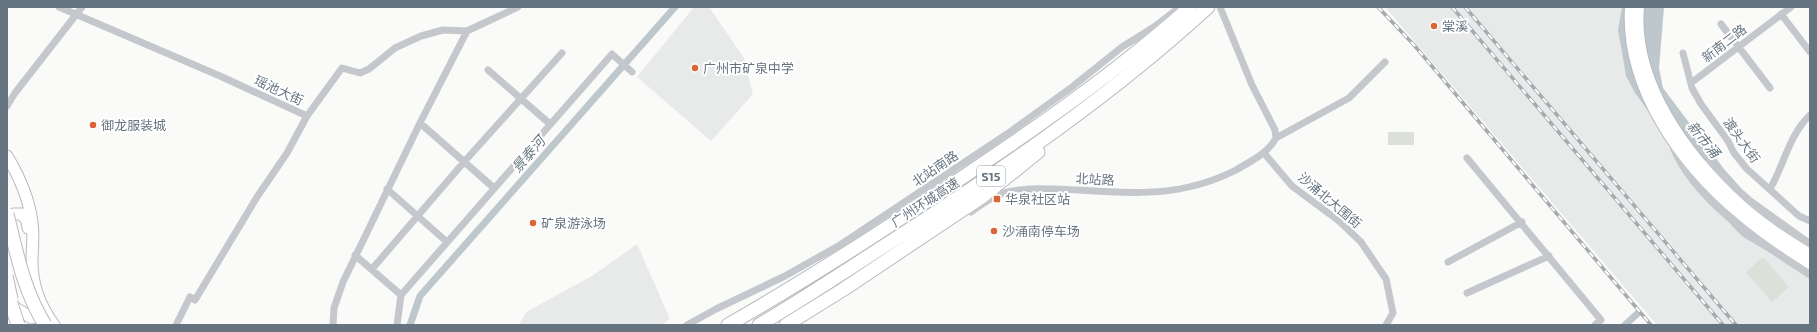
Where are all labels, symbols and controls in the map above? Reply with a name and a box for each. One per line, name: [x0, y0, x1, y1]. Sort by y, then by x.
place label: 棠溪: [1442, 18, 1468, 34]
marker: 棠溪: [1429, 21, 1439, 31]
street label: 新南二路: [1699, 21, 1749, 65]
place label: 广州市矿泉中学: [703, 60, 794, 76]
marker: 广州市矿泉中学: [690, 63, 700, 73]
street label: 瑶池大街: [252, 72, 306, 108]
street label: 渡头大街: [1720, 114, 1764, 166]
place label: 御龙服装城: [101, 117, 166, 133]
water label: 新市涌: [1684, 117, 1725, 162]
marker: 御龙服装城: [88, 120, 98, 130]
water label: 景泰河: [508, 130, 550, 175]
street label: 北站南路: [909, 147, 961, 189]
road number: S15: [977, 166, 1005, 186]
street label: 沙涌北大围街: [1295, 169, 1365, 231]
street label: 北站路: [1075, 170, 1115, 188]
street label: 广州环城高速: [888, 174, 962, 230]
place label: 华泉社区站: [1005, 191, 1070, 207]
marker: 华泉社区站: [992, 194, 1002, 204]
place label: 矿泉游泳场: [541, 215, 606, 231]
marker: 矿泉游泳场: [528, 218, 538, 228]
place label: 沙涌南停车场: [1002, 223, 1080, 239]
marker: 沙涌南停车场: [989, 226, 999, 236]

